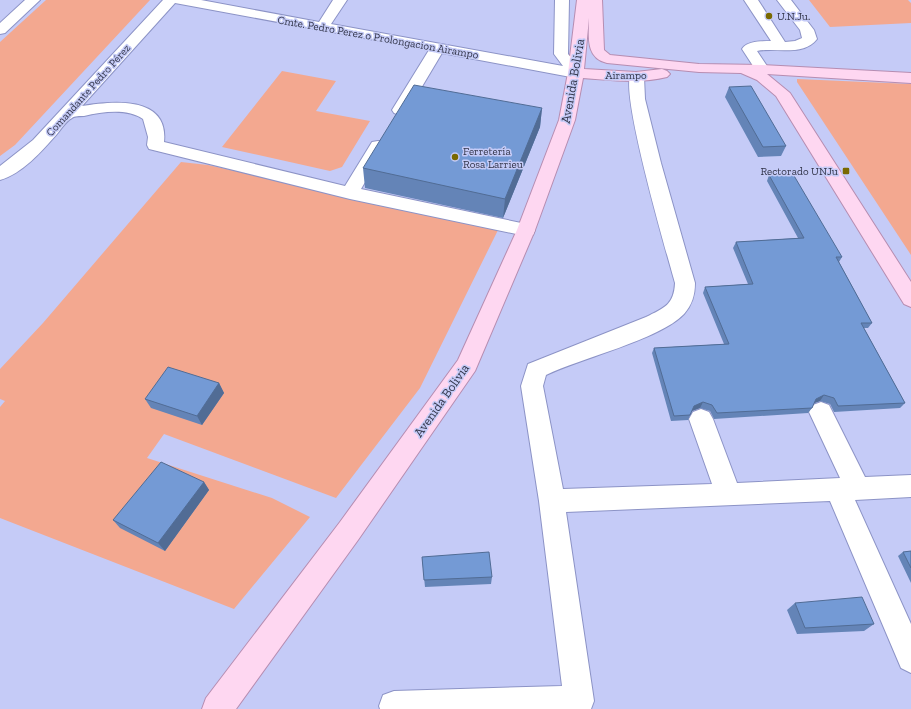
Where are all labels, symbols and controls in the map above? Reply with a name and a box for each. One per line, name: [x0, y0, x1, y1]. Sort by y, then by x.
place label: U.N.Ju.: [777, 10, 810, 23]
marker: U.N.Ju.: [764, 11, 774, 21]
street label: Cmte. Pedro Perez o Prolongacion Airampo: [276, 13, 480, 62]
street label: Avenida Bolivia: [558, 37, 587, 125]
street label: Comandante Pedro Pérez: [44, 42, 133, 139]
street label: Airampo: [605, 69, 647, 82]
place label: Ferretería Rosa Larrieu: [463, 145, 523, 171]
marker: Ferretería Rosa Larrieu: [450, 152, 460, 162]
place label: Rectorado UNJu: [760, 165, 838, 178]
marker: Rectorado UNJu: [841, 166, 851, 176]
street label: Avenida Bolivia: [411, 360, 473, 440]

